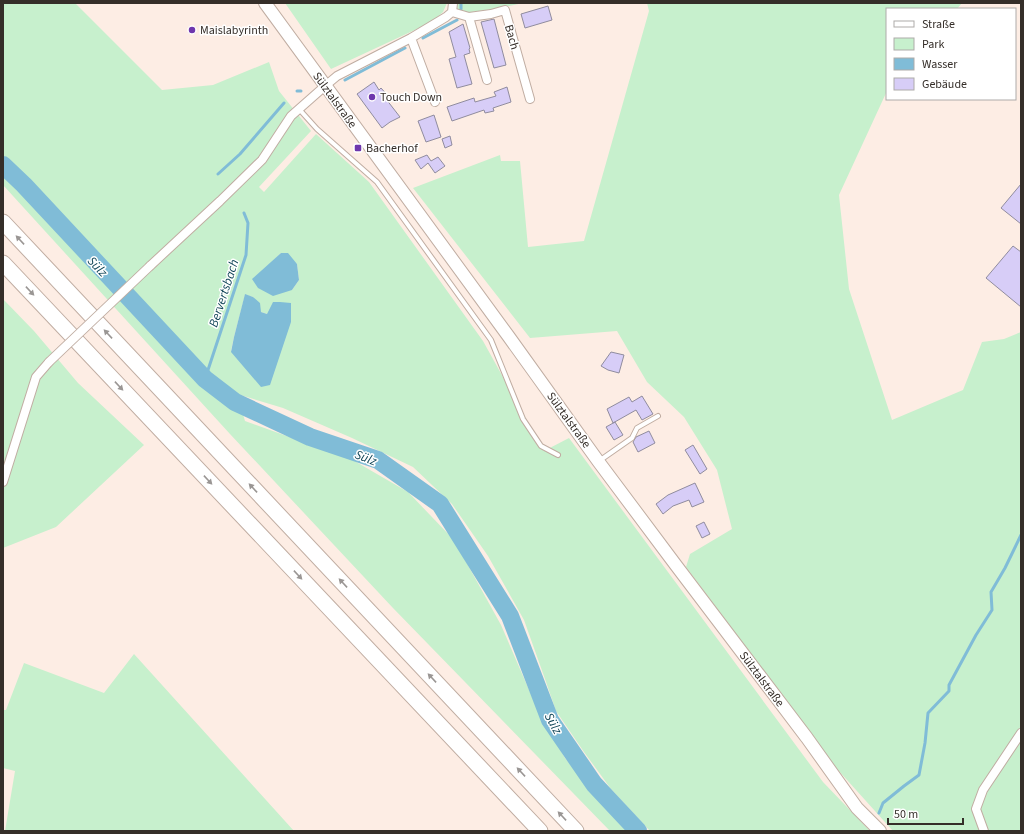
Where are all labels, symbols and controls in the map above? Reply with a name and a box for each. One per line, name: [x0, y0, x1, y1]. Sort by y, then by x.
legend: [886, 8, 1016, 100]
text: Straße: [922, 16, 955, 33]
place label: Maislabyrinth: [200, 22, 268, 39]
street label: Bach: [500, 23, 523, 52]
marker: Maislabyrinth: [187, 25, 197, 35]
text: Park: [922, 36, 944, 53]
text: Wasser: [922, 56, 958, 73]
street label: Sülztalstraße: [308, 69, 361, 132]
text: Gebäude: [922, 76, 967, 93]
place label: Touch Down: [380, 89, 442, 106]
marker: Touch Down: [367, 92, 377, 102]
place label: Bacherhof: [366, 140, 418, 157]
marker: Bacherhof: [353, 143, 363, 153]
one-way arrow: [15, 235, 24, 245]
water label: Sülz: [83, 253, 112, 281]
water label: Bervertsbach: [205, 257, 243, 330]
one-way arrow: [25, 286, 35, 296]
one-way arrow: [103, 329, 113, 339]
one-way arrow: [114, 381, 124, 391]
street label: Sülztalstraße: [542, 389, 595, 452]
water label: Sülz: [352, 446, 380, 471]
one-way arrow: [204, 475, 213, 485]
one-way arrow: [249, 483, 258, 493]
one-way arrow: [293, 570, 303, 580]
one-way arrow: [338, 578, 347, 588]
street label: Sülztalstraße: [735, 648, 788, 711]
one-way arrow: [427, 673, 437, 683]
water label: Sülz: [540, 710, 567, 738]
one-way arrow: [516, 767, 526, 777]
scale bar: [888, 800, 963, 826]
text: 50 m: [894, 806, 918, 823]
one-way arrow: [557, 811, 567, 821]

